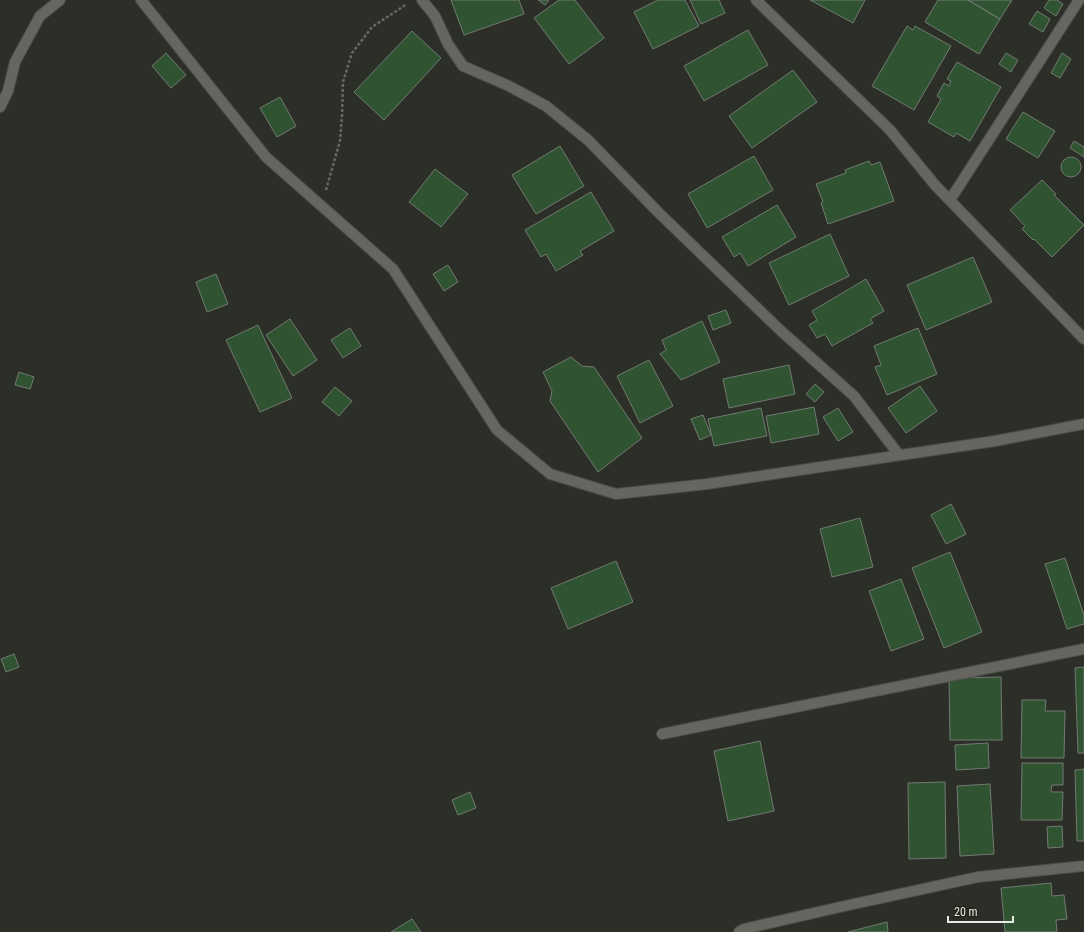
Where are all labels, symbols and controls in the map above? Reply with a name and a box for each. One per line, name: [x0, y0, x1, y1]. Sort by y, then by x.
scale bar: [948, 898, 1013, 924]
text: 20 m: [954, 905, 978, 919]

